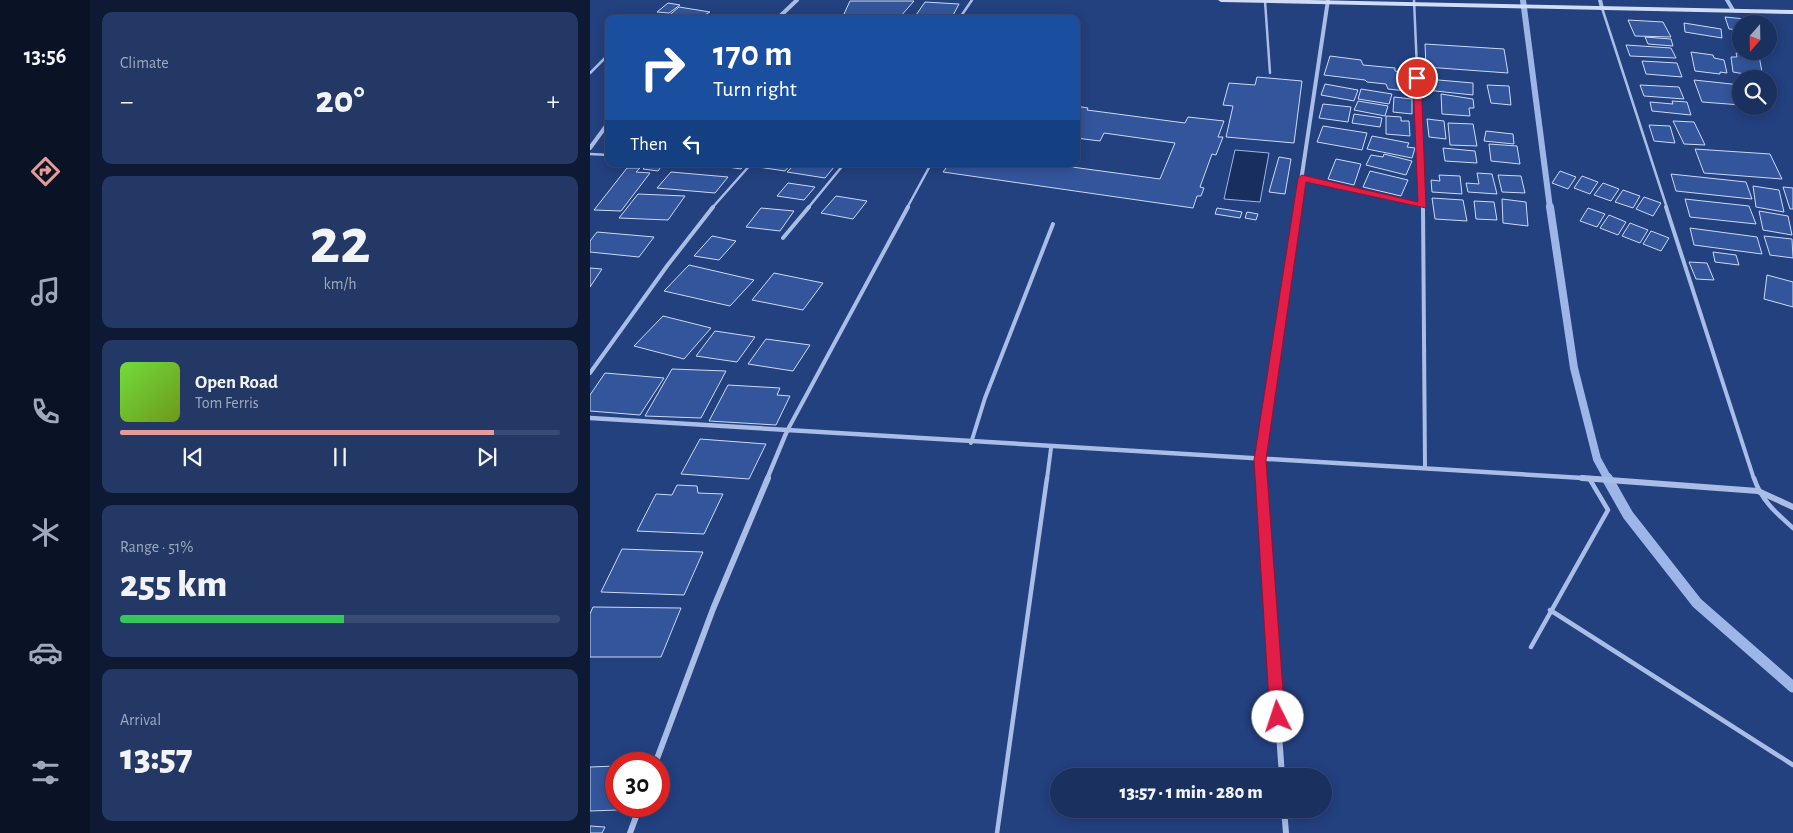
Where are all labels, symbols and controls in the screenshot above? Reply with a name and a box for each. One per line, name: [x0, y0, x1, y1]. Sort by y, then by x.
north arrow: [1732, 15, 1778, 60]
map controls: [1732, 15, 1777, 115]
icon: right: [630, 35, 695, 100]
text: 170 m: [713, 37, 793, 72]
text: 13:56: [24, 45, 66, 67]
text: Climate: [120, 55, 169, 71]
pin: [1396, 57, 1438, 99]
icon: arrive: [1403, 64, 1431, 92]
button: search: [1732, 70, 1777, 115]
text: Turn right: [713, 78, 797, 100]
text: 20°: [316, 82, 364, 120]
text: −: [120, 88, 133, 116]
text: +: [547, 88, 560, 116]
icon: left: [678, 130, 706, 158]
text: Then: [630, 135, 668, 154]
icon: directions: [28, 154, 63, 189]
text: 22: [309, 210, 371, 275]
icon: music: [28, 274, 63, 309]
text: km/h: [323, 276, 357, 292]
text: Open Road: [195, 373, 278, 392]
icon: phone: [28, 394, 63, 429]
text: Tom Ferris: [195, 395, 259, 411]
icon: previous: [179, 443, 207, 471]
icon: pause: [326, 443, 354, 471]
icon: next: [473, 443, 501, 471]
icon: climate: [28, 515, 63, 550]
text: Range · 51%: [120, 539, 194, 555]
text: 255 km: [120, 566, 227, 604]
icon: car: [28, 635, 63, 670]
position arrow: [1251, 690, 1303, 742]
text: Arrival: [120, 712, 161, 728]
text: 13:57: [120, 739, 193, 777]
speed limit sign: 30: [605, 752, 670, 817]
icon: filters: [28, 755, 63, 790]
text: 13:57 · 1 min · 280 m: [1119, 783, 1263, 802]

